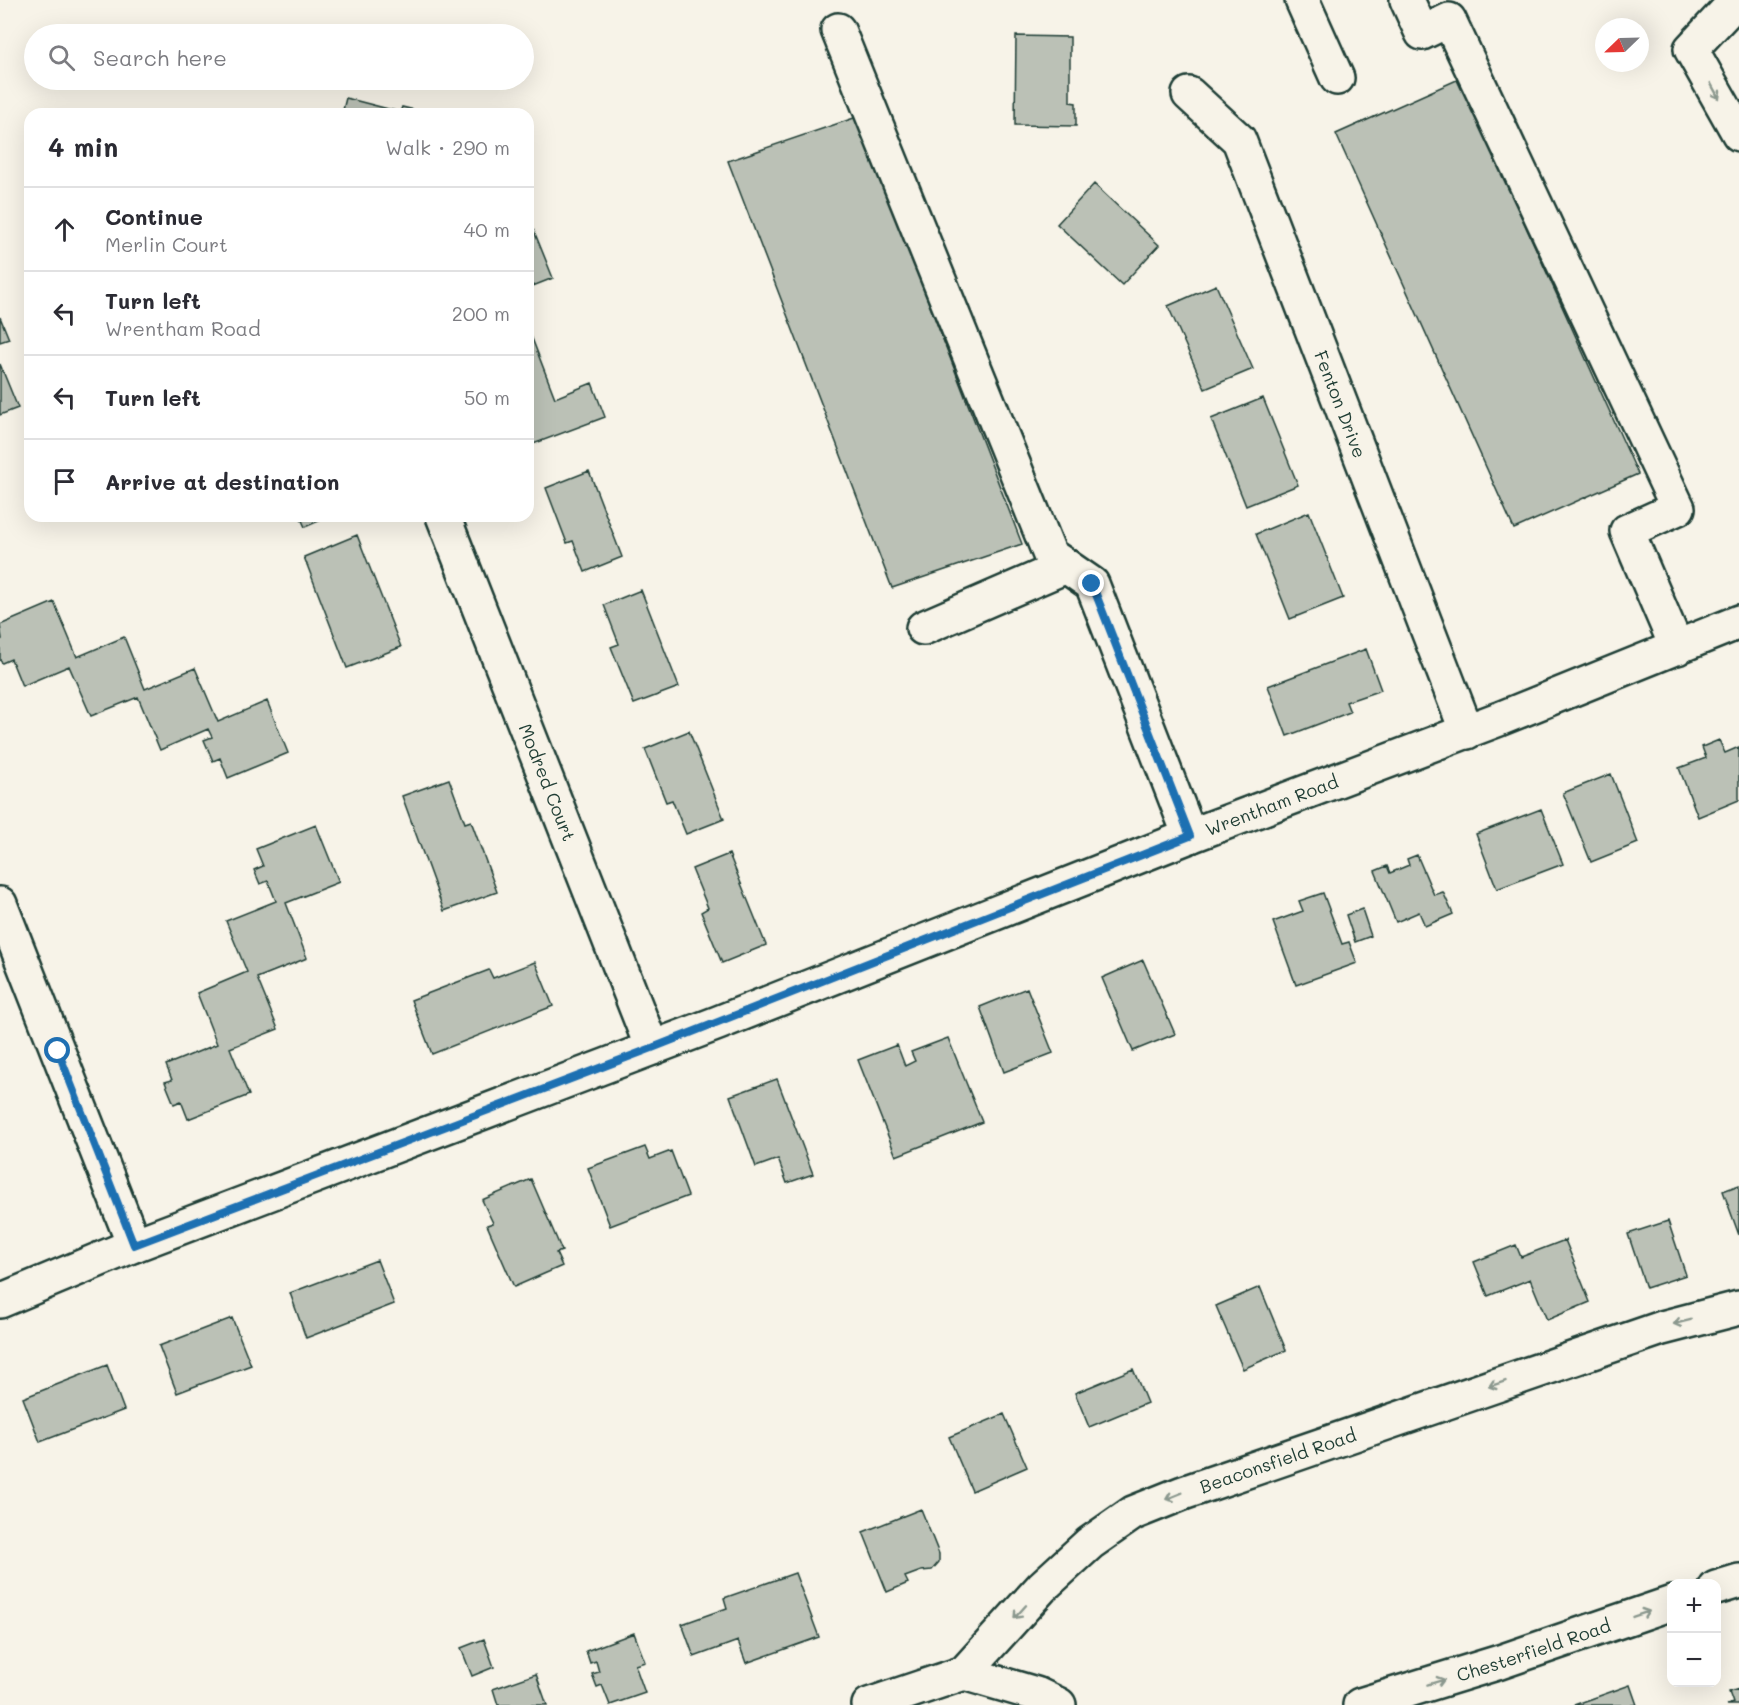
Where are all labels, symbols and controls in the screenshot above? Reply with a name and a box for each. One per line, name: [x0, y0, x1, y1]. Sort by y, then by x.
north arrow: [1595, 18, 1649, 72]
search box: [24, 24, 534, 90]
icon: search: [45, 41, 78, 74]
text: Search here: [93, 43, 227, 72]
one-way arrow: [1709, 82, 1721, 99]
text: 4 min: [48, 130, 118, 164]
text: Walk · 290 m: [385, 134, 510, 160]
text: Continue: [105, 202, 203, 231]
icon: ahead: [48, 213, 81, 246]
text: 40 m: [464, 216, 510, 242]
text: Merlin Court: [105, 231, 228, 257]
text: Turn left: [105, 286, 201, 315]
icon: left: [48, 297, 81, 330]
text: 200 m: [452, 300, 510, 326]
text: Wrentham Road: [105, 315, 261, 341]
street label: Fenton Drive: [1309, 347, 1372, 461]
icon: left: [48, 381, 81, 414]
text: Turn left: [105, 383, 201, 412]
text: 50 m: [464, 384, 510, 410]
icon: arrive: [48, 465, 81, 498]
text: Arrive at destination: [105, 467, 340, 496]
route end: [1078, 570, 1104, 596]
street label: Modred Court: [514, 720, 581, 844]
street label: Wrentham Road: [1202, 769, 1341, 841]
route start: [44, 1037, 70, 1063]
one-way arrow: [1673, 1317, 1692, 1329]
one-way arrow: [1489, 1380, 1507, 1391]
street label: Beaconsfield Road: [1196, 1422, 1359, 1498]
one-way arrow: [1166, 1492, 1184, 1503]
map controls: [1667, 1579, 1721, 1687]
button: +: [1667, 1579, 1721, 1633]
one-way arrow: [1013, 1604, 1027, 1619]
one-way arrow: [1631, 1607, 1650, 1618]
street label: Chesterfield Road: [1453, 1613, 1614, 1687]
button: −: [1667, 1633, 1721, 1687]
one-way arrow: [1426, 1675, 1445, 1686]

